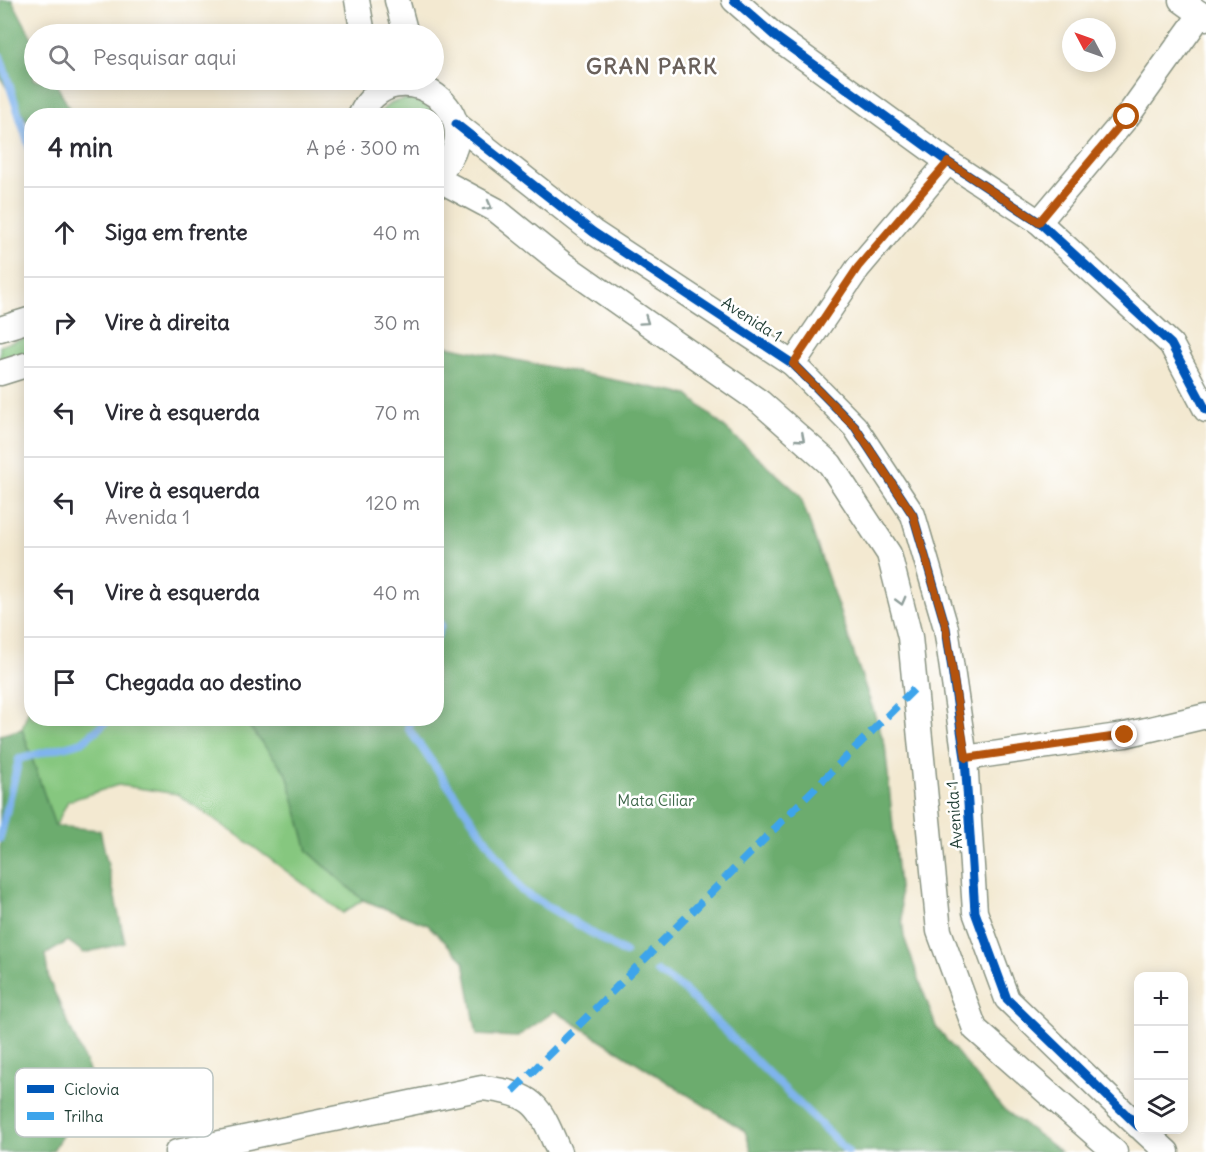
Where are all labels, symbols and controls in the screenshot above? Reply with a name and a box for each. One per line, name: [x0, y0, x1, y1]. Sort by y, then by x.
north arrow: [1062, 18, 1116, 72]
search box: [24, 24, 444, 90]
icon: search: [45, 41, 78, 74]
text: Pesquisar aqui: [93, 43, 236, 71]
district label: GRAN PARK: [586, 52, 718, 80]
route start: [1113, 103, 1139, 129]
text: 4 min: [48, 131, 113, 164]
text: A pé · 300 m: [306, 135, 420, 160]
one-way arrow: [482, 199, 492, 210]
icon: ahead: [48, 216, 81, 249]
text: Siga em frente: [105, 218, 248, 246]
text: 40 m: [373, 220, 420, 245]
street label: Avenida 1: [718, 292, 786, 346]
icon: right: [48, 306, 81, 339]
text: Vire à direita: [105, 308, 230, 336]
text: 30 m: [373, 310, 420, 335]
one-way arrow: [638, 314, 649, 325]
icon: left: [48, 396, 81, 429]
text: Vire à esquerda: [105, 398, 260, 426]
text: 70 m: [375, 400, 420, 425]
one-way arrow: [794, 431, 805, 442]
text: Vire à esquerda: [105, 476, 260, 504]
icon: left: [48, 486, 81, 519]
text: 120 m: [366, 490, 420, 515]
text: Avenida 1: [105, 504, 190, 529]
icon: left: [48, 576, 81, 609]
text: Vire à esquerda: [105, 578, 260, 606]
text: 40 m: [373, 580, 420, 605]
one-way arrow: [894, 595, 906, 606]
icon: arrive: [48, 666, 81, 699]
text: Chegada ao destino: [105, 668, 302, 696]
route end: [1111, 721, 1137, 747]
street label: Avenida 1: [942, 780, 966, 850]
park label: Mata Ciliar: [617, 790, 695, 810]
map controls: [1134, 972, 1188, 1134]
button: +: [1134, 972, 1188, 1026]
button: −: [1134, 1026, 1188, 1080]
legend: [15, 1068, 213, 1137]
text: Ciclovia: [64, 1079, 119, 1099]
button: layers: [1134, 1080, 1188, 1134]
text: Trilha: [64, 1106, 103, 1126]

